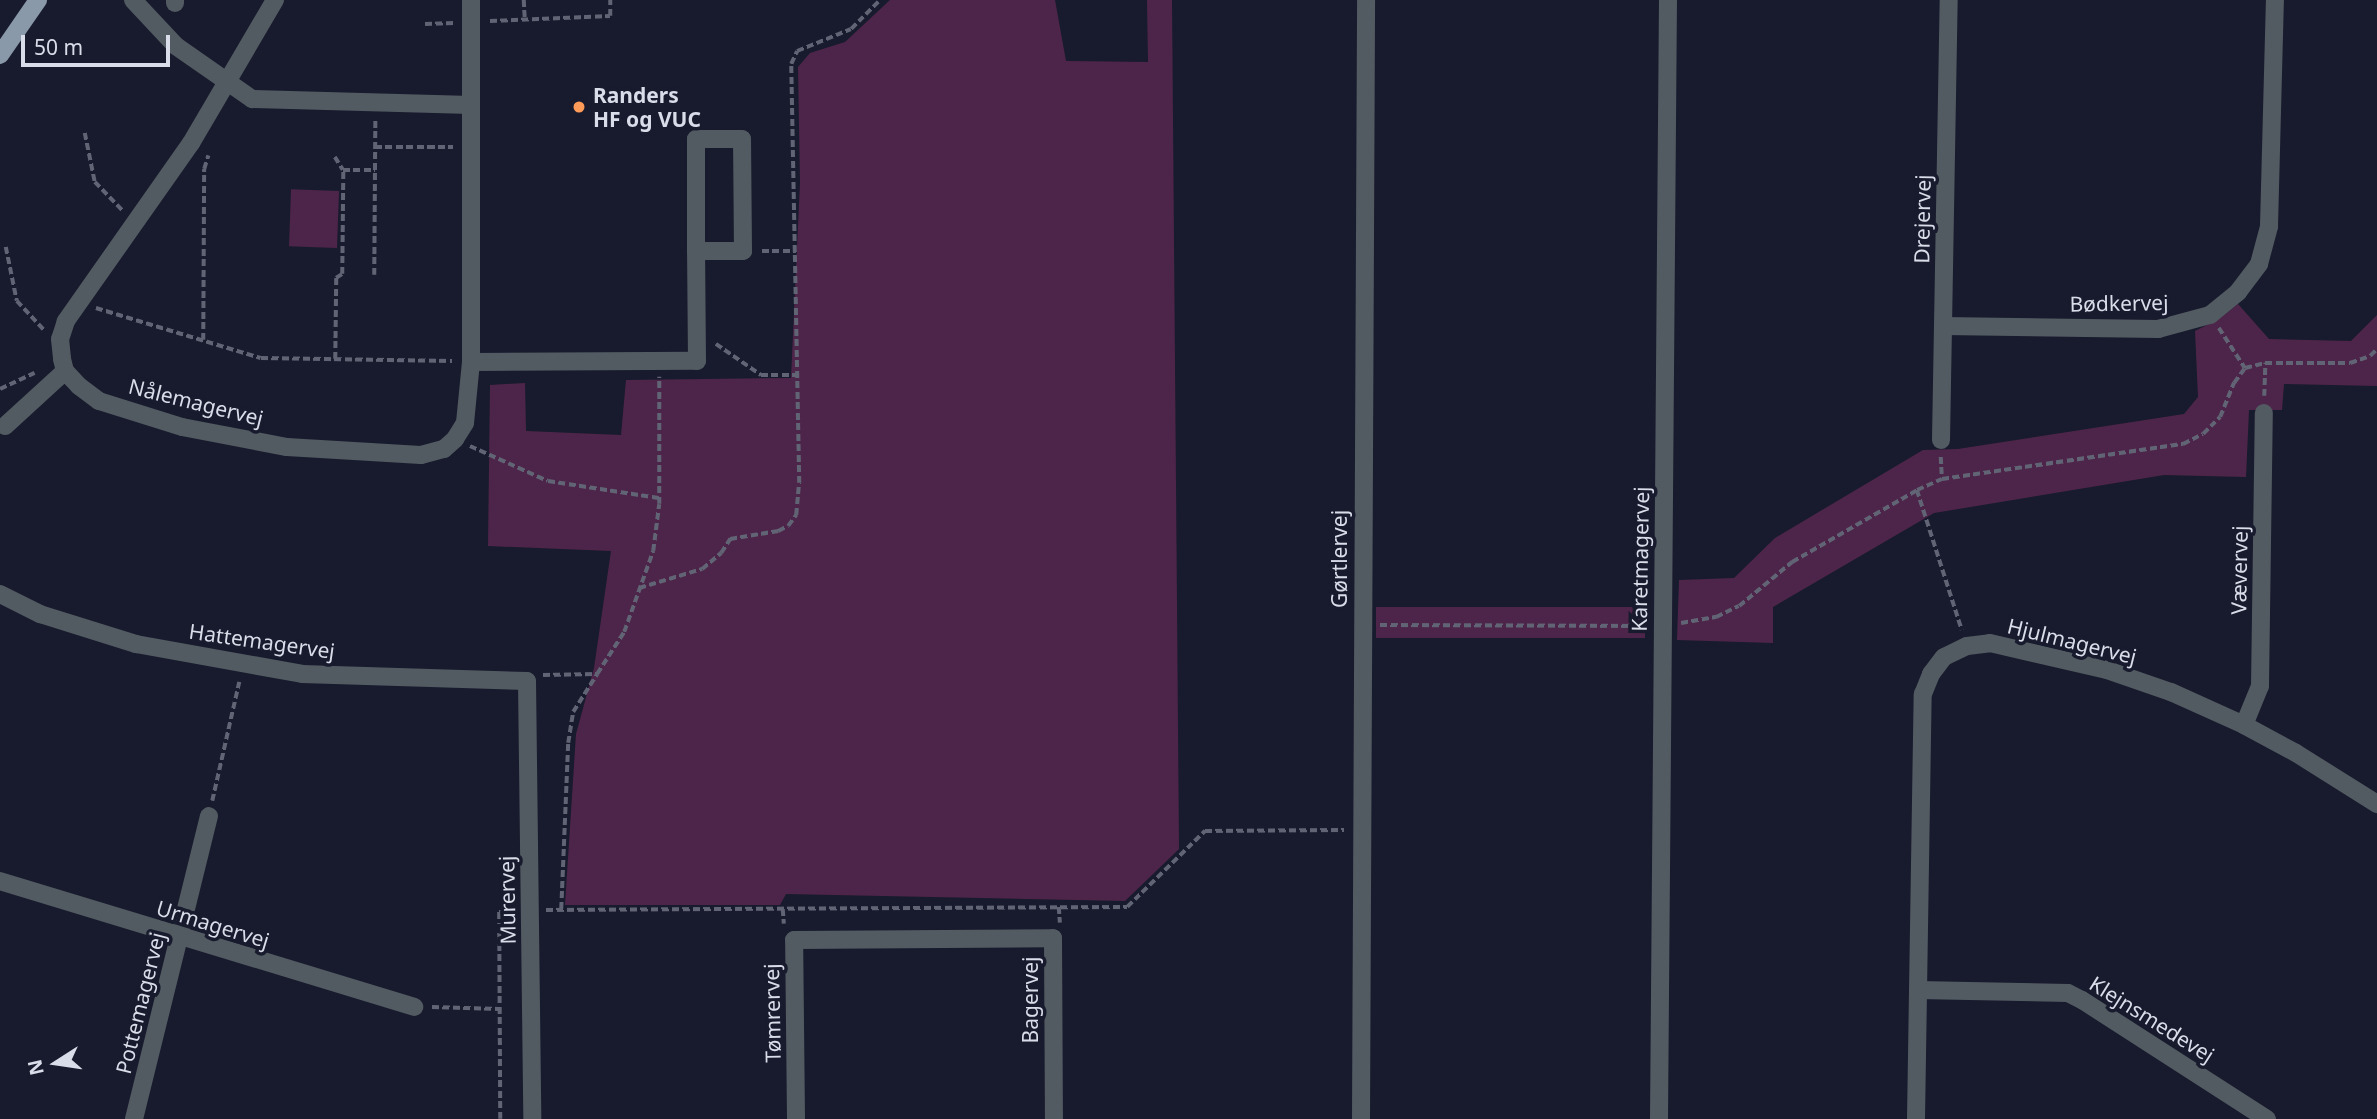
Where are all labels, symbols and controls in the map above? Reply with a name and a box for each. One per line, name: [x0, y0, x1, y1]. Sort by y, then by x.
scale bar: [24, 21, 173, 65]
text: 50 m: [34, 33, 83, 61]
place label: Randers HF og VUC: [593, 82, 701, 132]
marker: Randers HF og VUC: [571, 99, 587, 115]
street label: Drejervej: [1909, 174, 1935, 264]
street label: Bødkervej: [2069, 290, 2169, 316]
street label: Nålemagervej: [126, 373, 266, 431]
street label: Karetmagervej: [1626, 486, 1654, 632]
street label: Gørtlervej: [1326, 510, 1352, 608]
street label: Vævervej: [2226, 525, 2252, 615]
street label: Hjulmagervej: [2005, 613, 2139, 669]
street label: Hattemagervej: [187, 618, 337, 664]
street label: Murervej: [494, 855, 520, 945]
street label: Urmagervej: [153, 895, 273, 953]
street label: Pottemagervej: [110, 930, 170, 1076]
street label: Bagervej: [1017, 957, 1043, 1043]
street label: Tømrervej: [759, 963, 785, 1063]
street label: Klejnsmedevej: [2085, 971, 2219, 1067]
north arrow: [21, 1028, 91, 1098]
text: N: [21, 1057, 50, 1078]

